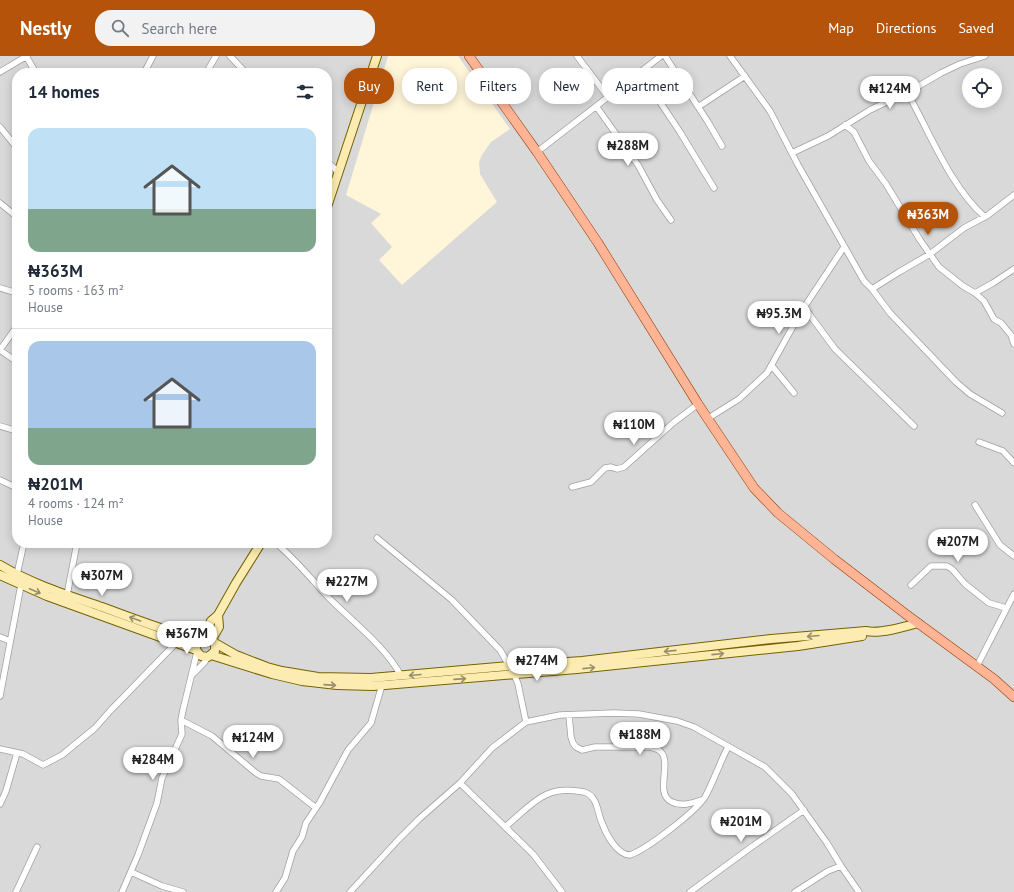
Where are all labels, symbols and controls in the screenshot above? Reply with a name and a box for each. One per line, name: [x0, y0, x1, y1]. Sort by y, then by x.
search box: [95, 10, 375, 46]
text: Nestly: [20, 16, 71, 40]
icon: search: [109, 17, 131, 39]
text: Search here: [141, 19, 217, 38]
text: Map: [828, 19, 854, 37]
text: Directions: [876, 19, 936, 37]
text: Saved: [958, 19, 994, 37]
chip: Buy: [344, 68, 394, 104]
chip: Rent: [402, 68, 457, 104]
chip: Filters: [465, 68, 531, 104]
chip: New: [539, 68, 594, 104]
chip: Apartment: [602, 68, 693, 104]
map controls: [962, 68, 1002, 108]
button: locate: [962, 68, 1002, 108]
pin: ₦124M: [862, 76, 918, 110]
text: ₦124M: [869, 80, 911, 97]
text: 14 homes: [28, 81, 99, 103]
icon: filters: [294, 81, 316, 103]
pin: ₦288M: [600, 133, 656, 167]
text: ₦288M: [607, 137, 649, 154]
icon: home: [136, 154, 208, 226]
pin: ₦363M: [900, 202, 956, 236]
text: ₦363M: [907, 206, 949, 223]
text: ₦363M: [28, 260, 83, 282]
text: 5 rooms · 163 m²: [28, 282, 124, 299]
text: House: [28, 299, 63, 316]
pin: ₦95.3M: [746, 301, 812, 335]
text: ₦95.3M: [756, 305, 802, 322]
icon: home: [136, 367, 208, 439]
pin: ₦110M: [606, 412, 662, 446]
text: ₦110M: [613, 416, 655, 433]
text: ₦201M: [28, 473, 83, 495]
text: 4 rooms · 124 m²: [28, 495, 124, 512]
text: House: [28, 512, 63, 529]
pin: ₦207M: [930, 529, 986, 563]
text: ₦207M: [937, 533, 979, 550]
pin: ₦307M: [74, 563, 130, 597]
text: ₦307M: [81, 567, 123, 584]
pin: ₦227M: [319, 569, 375, 603]
text: ₦227M: [326, 573, 368, 590]
one-way arrow: [29, 588, 41, 596]
one-way arrow: [129, 615, 141, 623]
pin: ₦367M: [159, 621, 215, 655]
text: ₦367M: [166, 625, 208, 642]
one-way arrow: [807, 632, 820, 640]
one-way arrow: [664, 647, 677, 655]
pin: ₦274M: [509, 648, 565, 682]
one-way arrow: [712, 650, 725, 658]
text: ₦274M: [516, 652, 558, 669]
one-way arrow: [582, 664, 595, 671]
one-way arrow: [409, 671, 422, 678]
one-way arrow: [453, 675, 466, 682]
one-way arrow: [323, 681, 336, 688]
pin: ₦188M: [612, 722, 668, 756]
pin: ₦124M: [225, 725, 281, 759]
text: ₦188M: [619, 726, 661, 743]
text: ₦124M: [232, 729, 274, 746]
pin: ₦284M: [125, 747, 181, 781]
text: ₦284M: [132, 751, 174, 768]
pin: ₦201M: [713, 809, 769, 843]
text: ₦201M: [720, 813, 762, 830]

